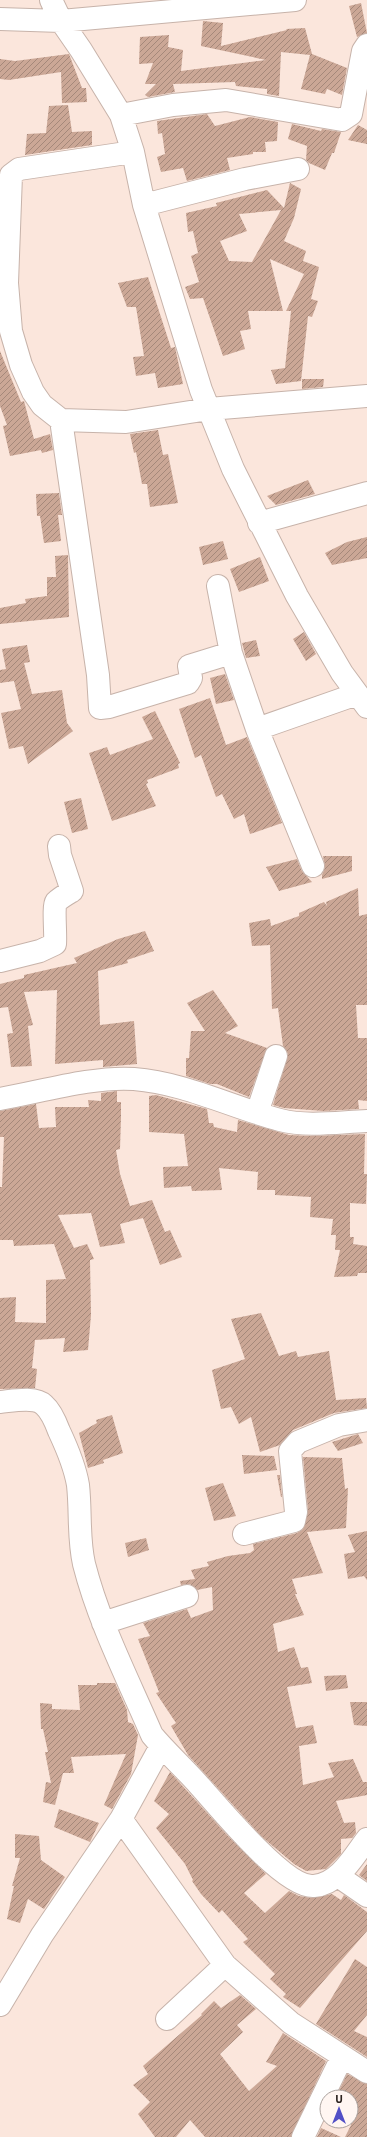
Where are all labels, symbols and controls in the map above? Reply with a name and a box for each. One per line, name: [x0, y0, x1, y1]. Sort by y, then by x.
north arrow: [319, 2089, 359, 2129]
text: U: [335, 2092, 343, 2106]

